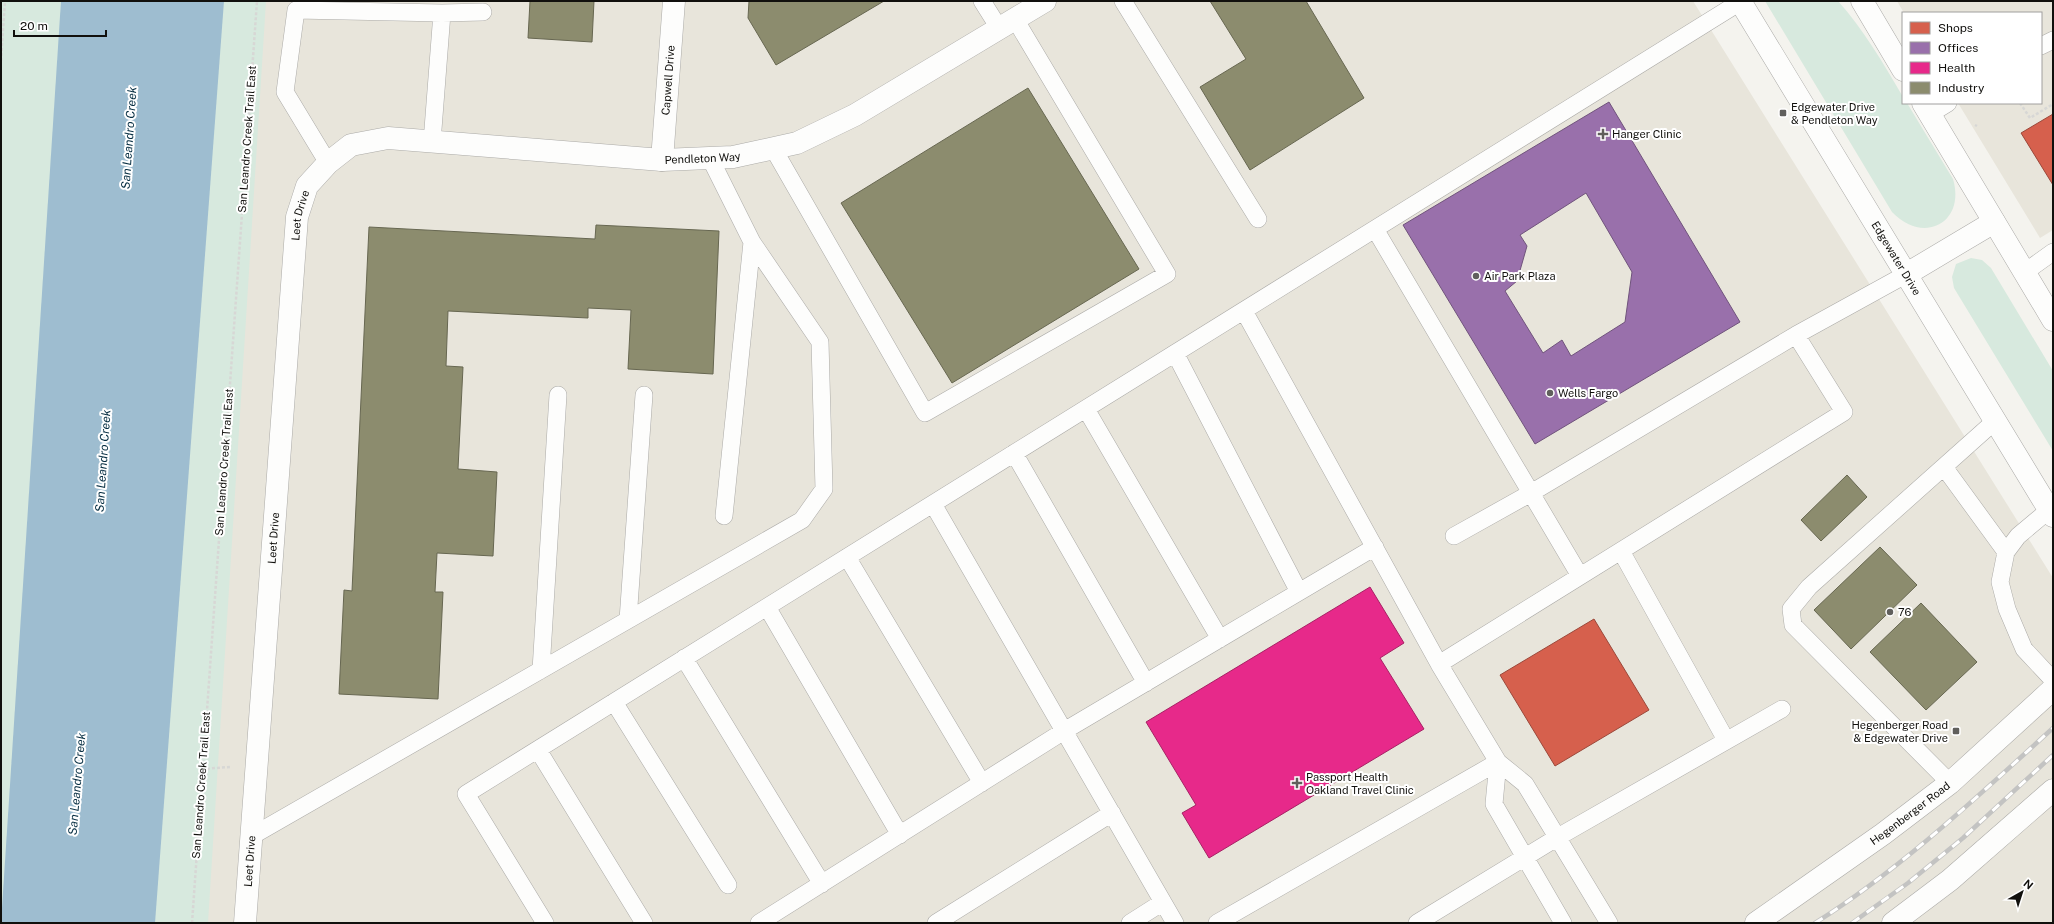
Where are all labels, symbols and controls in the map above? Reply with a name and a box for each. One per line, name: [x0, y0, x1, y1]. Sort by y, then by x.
scale bar: [14, 12, 106, 38]
legend: [1902, 12, 2042, 104]
text: 20 m: [20, 19, 48, 33]
text: Shops: [1938, 21, 1973, 35]
text: Offices: [1938, 41, 1978, 55]
street label: Capwell Drive: [659, 45, 677, 116]
text: Health: [1938, 61, 1975, 75]
street label: San Leandro Creek Trail East: [236, 65, 258, 213]
text: Industry: [1938, 81, 1985, 95]
water label: San Leandro Creek: [118, 86, 140, 190]
place label: Edgewater Drive & Pendleton Way: [1791, 101, 1878, 126]
marker: Edgewater Drive & Pendleton Way: [1778, 108, 1788, 118]
marker: Hanger Clinic: [1597, 128, 1609, 140]
place label: Hanger Clinic: [1612, 128, 1681, 140]
street label: Pendleton Way: [664, 149, 742, 166]
street label: Leet Drive: [289, 189, 311, 241]
street label: Edgewater Drive: [1869, 219, 1923, 297]
place label: Air Park Plaza: [1484, 270, 1555, 282]
marker: Air Park Plaza: [1471, 271, 1481, 281]
place label: Wells Fargo: [1558, 387, 1618, 399]
street label: San Leandro Creek Trail East: [213, 388, 235, 536]
marker: Wells Fargo: [1545, 388, 1555, 398]
water label: San Leandro Creek: [92, 409, 114, 513]
street label: Leet Drive: [265, 512, 281, 564]
place label: 76: [1898, 606, 1911, 618]
marker: 76: [1885, 607, 1895, 617]
street label: San Leandro Creek Trail East: [190, 711, 212, 859]
place label: Hegenberger Road & Edgewater Drive: [1851, 719, 1948, 744]
marker: Hegenberger Road & Edgewater Drive: [1951, 726, 1961, 736]
water label: San Leandro Creek: [66, 732, 88, 836]
place label: Passport Health Oakland Travel Clinic: [1306, 771, 1414, 796]
marker: Passport Health Oakland Travel Clinic: [1291, 777, 1303, 789]
street label: Hegenberger Road: [1868, 779, 1952, 847]
street label: Leet Drive: [242, 835, 257, 887]
north arrow: [2002, 872, 2042, 912]
text: N: [2021, 877, 2035, 892]

